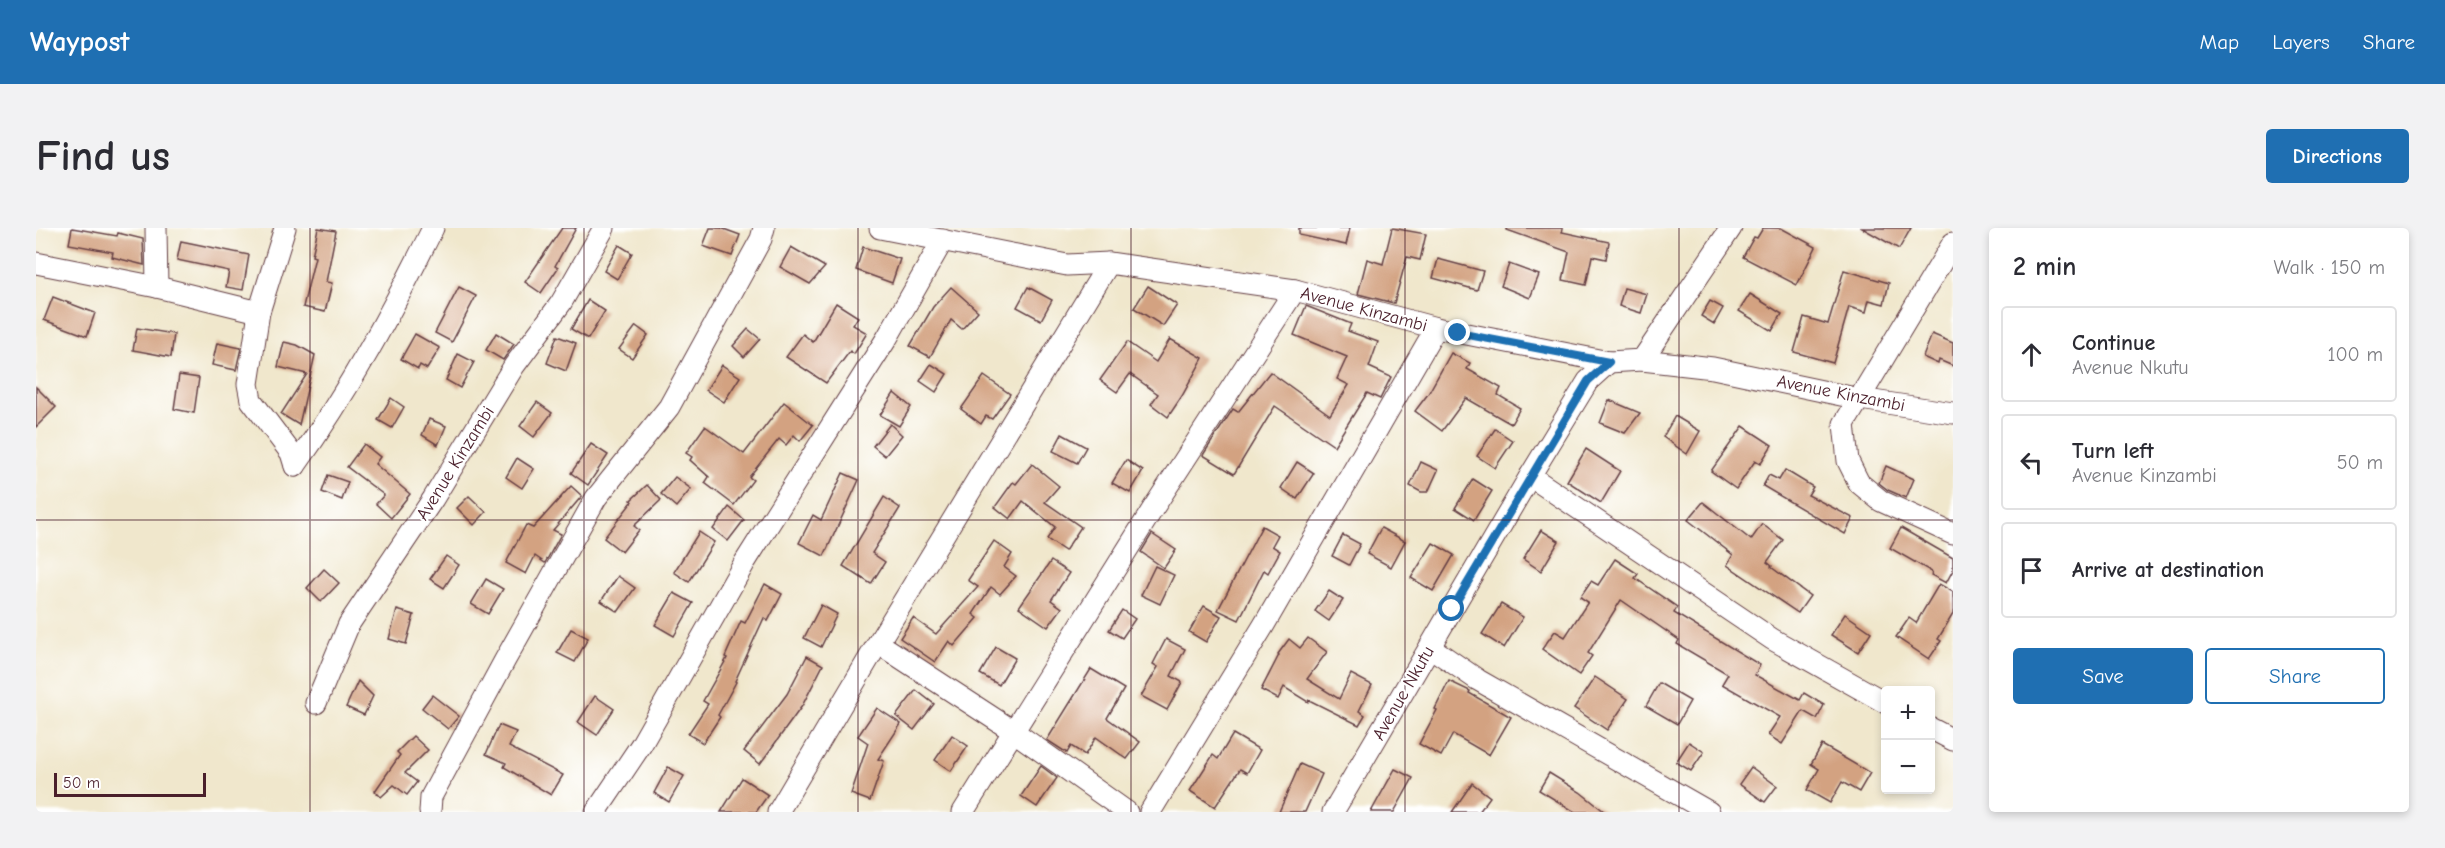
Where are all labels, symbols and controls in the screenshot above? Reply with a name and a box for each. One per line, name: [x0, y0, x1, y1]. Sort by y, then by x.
text: Waypost: [30, 26, 130, 58]
text: Map: [2200, 30, 2239, 54]
text: Layers: [2272, 30, 2330, 54]
text: Share: [2363, 30, 2415, 54]
button: Directions: [2266, 129, 2409, 183]
text: Find us: [36, 132, 170, 181]
text: 2 min: [2013, 252, 2076, 282]
text: Walk · 150 m: [2274, 256, 2385, 279]
street label: Avenue Kinzambi: [1298, 282, 1429, 336]
route end: [1444, 319, 1470, 345]
text: Continue: [2072, 330, 2155, 356]
icon: ahead: [2015, 338, 2048, 371]
text: 100 m: [2328, 343, 2383, 366]
text: Avenue Nkutu: [2072, 356, 2189, 379]
street label: Avenue Kinzambi: [1775, 371, 1907, 416]
street label: Avenue Kinzambi: [412, 402, 499, 524]
text: Turn left: [2072, 438, 2154, 464]
icon: left: [2015, 446, 2048, 479]
text: 50 m: [2337, 451, 2383, 474]
text: Avenue Kinzambi: [2072, 464, 2217, 487]
icon: arrive: [2015, 554, 2048, 587]
text: Arrive at destination: [2072, 557, 2264, 583]
route start: [1438, 595, 1464, 621]
street label: Avenue Nkutu: [1368, 643, 1439, 744]
button: Save: [2013, 648, 2193, 704]
button: Share: [2205, 648, 2385, 704]
map controls: [1881, 686, 1935, 794]
button: +: [1881, 686, 1935, 740]
button: −: [1881, 740, 1935, 794]
scale bar: [54, 770, 206, 798]
text: 50 m: [63, 774, 100, 792]

